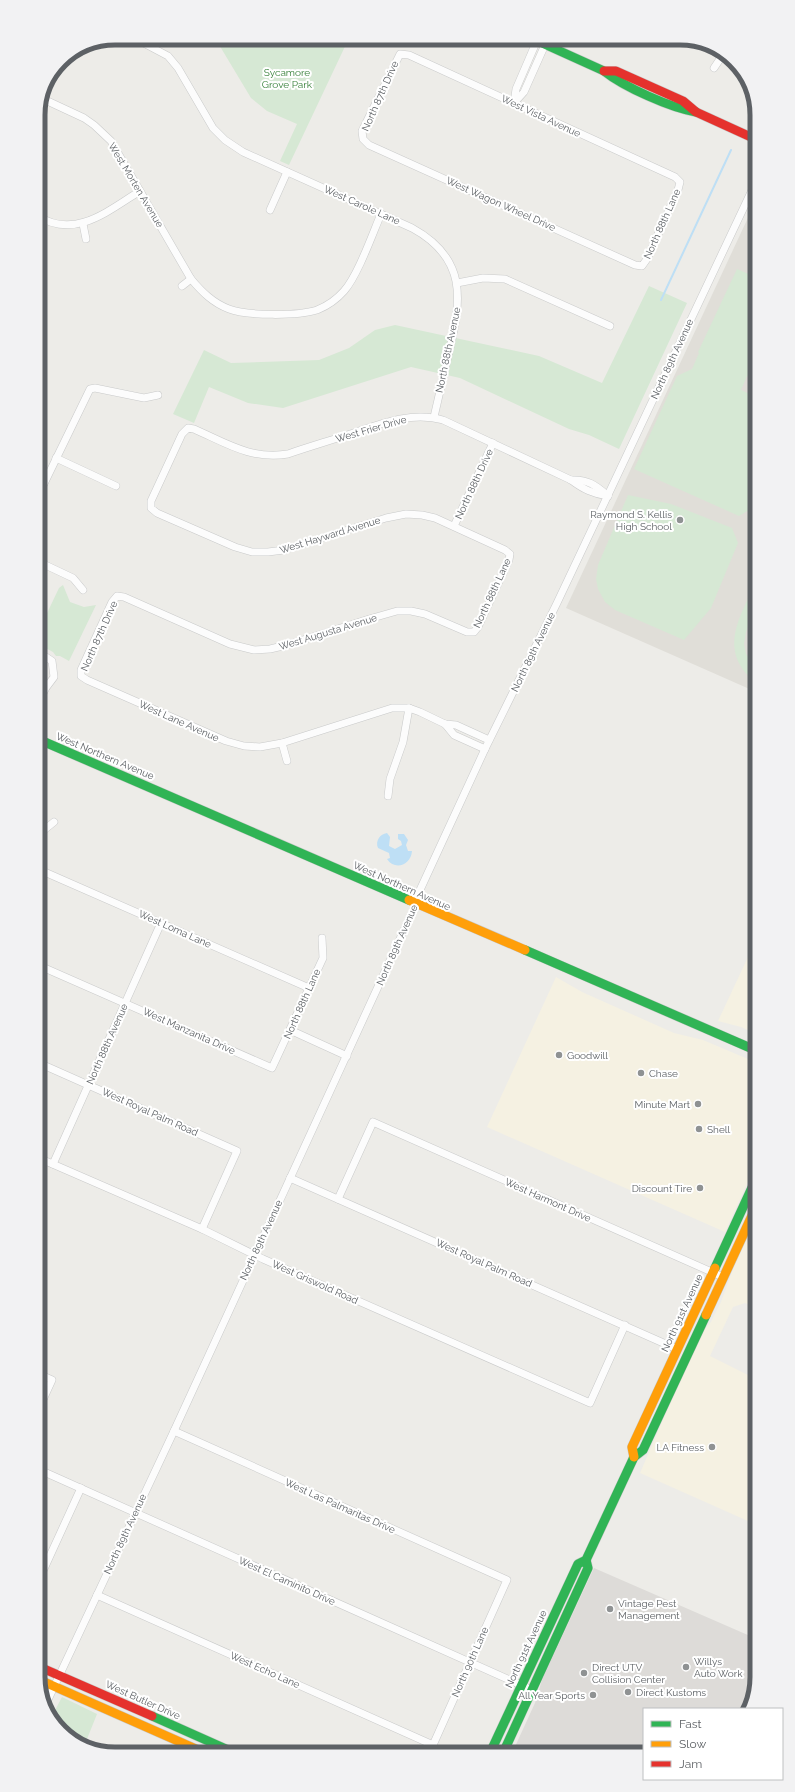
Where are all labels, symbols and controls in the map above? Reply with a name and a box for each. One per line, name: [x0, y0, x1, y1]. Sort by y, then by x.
street label: North 87th Drive: [360, 59, 400, 133]
park label: Sycamore Grove Park: [262, 67, 313, 90]
street label: West Vista Avenue: [500, 93, 582, 139]
street label: West Morten Avenue: [106, 141, 166, 229]
street label: West Wagon Wheel Drive: [445, 175, 557, 233]
street label: West Carole Lane: [322, 183, 402, 227]
street label: North 88th Lane: [642, 187, 682, 261]
street label: North 88th Avenue: [434, 306, 462, 394]
street label: North 89th Avenue: [649, 317, 695, 401]
street label: West Frier Drive: [334, 414, 408, 444]
street label: North 88th Drive: [453, 447, 495, 521]
place label: Raymond S. Kellis High School: [590, 509, 672, 532]
street label: West Hayward Avenue: [278, 514, 382, 556]
marker: Raymond S. Kellis High School: [675, 515, 685, 525]
street label: North 88th Lane: [471, 556, 513, 629]
street label: North 87th Drive: [79, 599, 119, 673]
street label: North 89th Avenue: [509, 610, 557, 694]
street label: West Augusta Avenue: [278, 612, 378, 652]
street label: West Lane Avenue: [137, 698, 221, 744]
street label: West Northern Avenue: [54, 730, 156, 782]
street label: West Northern Avenue: [352, 860, 452, 912]
street label: North 89th Avenue: [374, 903, 420, 987]
street label: West Loma Lane: [137, 908, 213, 950]
street label: North 88th Lane: [282, 967, 322, 1041]
street label: North 88th Avenue: [84, 1002, 130, 1086]
street label: West Manzanita Drive: [141, 1006, 237, 1056]
marker: Goodwill: [554, 1050, 564, 1060]
place label: Goodwill: [567, 1050, 608, 1061]
marker: Chase: [636, 1068, 646, 1078]
place label: Chase: [649, 1068, 678, 1079]
street label: West Royal Palm Road: [100, 1086, 200, 1138]
place label: Minute Mart: [635, 1099, 691, 1110]
marker: Minute Mart: [693, 1099, 703, 1109]
marker: Shell: [694, 1124, 704, 1134]
place label: Shell: [707, 1124, 730, 1135]
street label: West Harmont Drive: [503, 1176, 593, 1224]
place label: Discount Tire: [632, 1183, 692, 1194]
marker: Discount Tire: [695, 1183, 705, 1193]
street label: North 89th Avenue: [238, 1198, 284, 1282]
street label: West Royal Palm Road: [434, 1237, 534, 1289]
street label: West Griswold Road: [270, 1258, 360, 1306]
street label: North 91st Avenue: [659, 1272, 705, 1354]
place label: LA Fitness: [656, 1442, 704, 1453]
marker: LA Fitness: [707, 1442, 717, 1452]
street label: West Las Palmaritas Drive: [283, 1477, 397, 1535]
street label: North 89th Avenue: [102, 1492, 148, 1576]
street label: West El Caminito Drive: [237, 1555, 337, 1607]
place label: Vintage Pest Management: [618, 1598, 680, 1621]
marker: Vintage Pest Management: [605, 1604, 615, 1614]
street label: North 91st Avenue: [503, 1608, 549, 1690]
street label: North 90th Lane: [450, 1625, 490, 1699]
street label: West Echo Lane: [228, 1650, 302, 1690]
place label: Willys Auto Work: [694, 1656, 743, 1679]
place label: Direct UTV Collision Center: [592, 1662, 665, 1685]
marker: Willys Auto Work: [681, 1662, 691, 1672]
marker: Direct UTV Collision Center: [579, 1668, 589, 1678]
street label: West Butler Drive: [104, 1679, 182, 1721]
marker: Direct Kustoms: [623, 1687, 633, 1697]
place label: Direct Kustoms: [636, 1687, 706, 1698]
place label: All Year Sports: [518, 1690, 585, 1701]
marker: All Year Sports: [588, 1690, 598, 1700]
legend: [643, 1708, 783, 1780]
text: Fast: [679, 1717, 702, 1731]
text: Slow: [679, 1737, 706, 1751]
text: Jam: [679, 1757, 702, 1771]

